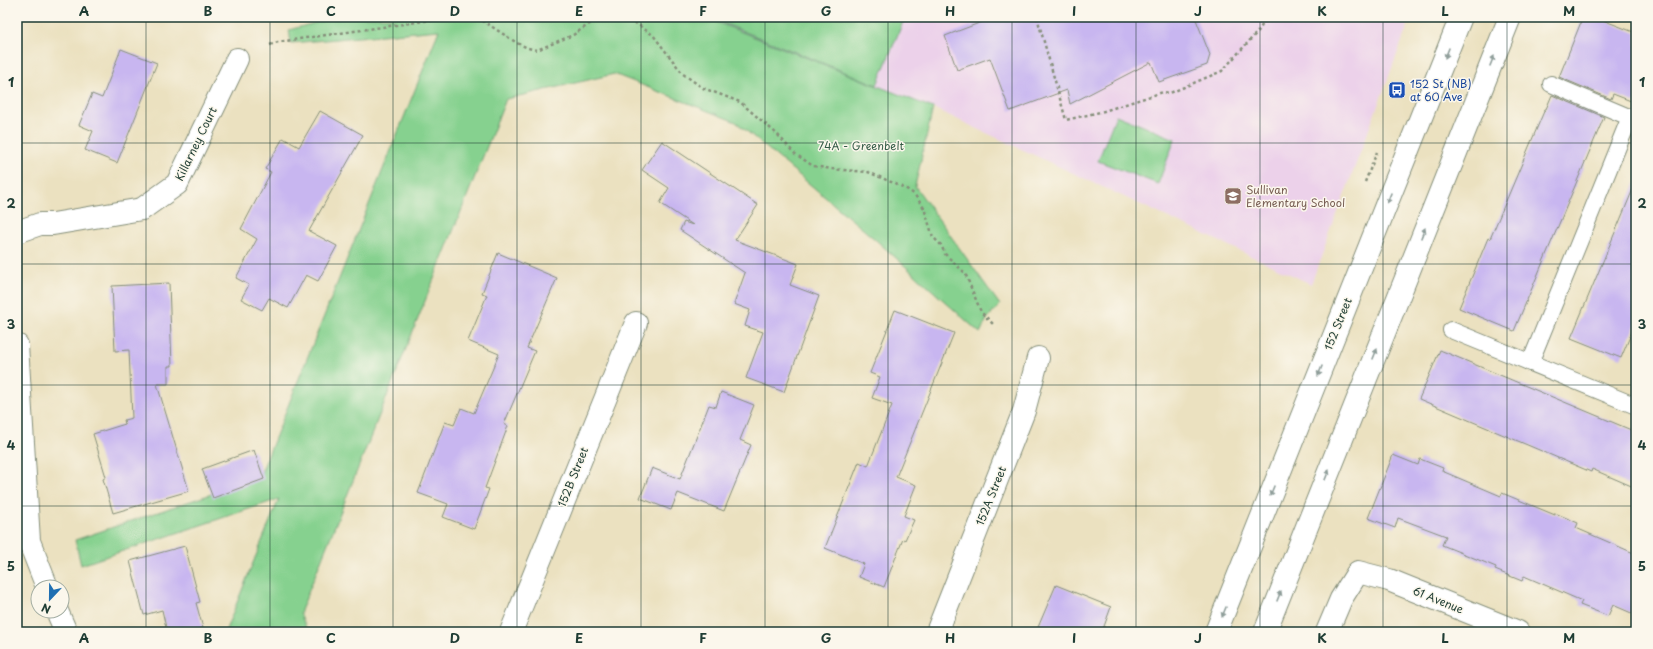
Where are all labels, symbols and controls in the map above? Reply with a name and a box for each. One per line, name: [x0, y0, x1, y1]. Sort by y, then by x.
text: A: [79, 1, 89, 20]
text: B: [204, 1, 213, 20]
text: C: [326, 1, 336, 20]
text: D: [450, 1, 460, 20]
text: E: [575, 1, 583, 20]
text: F: [699, 1, 707, 20]
text: G: [821, 1, 831, 20]
text: H: [945, 1, 955, 20]
text: I: [1072, 1, 1076, 20]
text: J: [1194, 1, 1202, 20]
text: K: [1317, 1, 1327, 20]
text: L: [1441, 1, 1449, 20]
text: M: [1563, 1, 1575, 20]
one-way arrow: [1443, 48, 1449, 60]
one-way arrow: [1490, 54, 1496, 66]
text: 1: [8, 72, 14, 91]
text: 1: [1639, 72, 1645, 91]
place label: 152 St (NB) at 60 Ave: [1410, 75, 1472, 105]
bus stop icon: 152 St (NB) at 60 Ave: [1387, 80, 1407, 100]
street label: Killarney Court: [170, 103, 221, 184]
park label: 74A - Greenbelt: [818, 137, 904, 154]
place label: Sullivan Elementary School: [1246, 181, 1345, 211]
school or university icon: Sullivan Elementary School: [1223, 186, 1243, 206]
one-way arrow: [1386, 192, 1392, 203]
text: 2: [6, 193, 16, 212]
text: 2: [1637, 193, 1647, 212]
one-way arrow: [1421, 227, 1427, 239]
street label: 152 Street: [1319, 294, 1356, 353]
text: 3: [7, 314, 16, 333]
text: 3: [1638, 314, 1647, 333]
one-way arrow: [1373, 348, 1379, 360]
one-way arrow: [1317, 365, 1323, 376]
text: 4: [7, 435, 16, 454]
text: 4: [1638, 435, 1647, 454]
street label: 152B Street: [553, 444, 592, 509]
street label: 152A Street: [971, 463, 1010, 528]
one-way arrow: [1324, 470, 1330, 481]
one-way arrow: [1268, 486, 1274, 498]
text: 5: [7, 556, 15, 575]
text: 5: [1638, 556, 1646, 575]
north arrow: [30, 579, 70, 619]
street label: 61 Avenue: [1410, 582, 1466, 617]
one-way arrow: [1276, 590, 1282, 601]
text: N: [39, 599, 53, 618]
one-way arrow: [1220, 607, 1226, 619]
text: A: [79, 628, 89, 647]
text: B: [204, 628, 213, 647]
text: C: [326, 628, 336, 647]
text: D: [450, 628, 460, 647]
text: E: [575, 628, 583, 647]
text: F: [699, 628, 707, 647]
text: G: [821, 628, 831, 647]
text: H: [945, 628, 955, 647]
text: I: [1072, 628, 1076, 647]
text: J: [1194, 628, 1202, 647]
text: K: [1317, 628, 1327, 647]
text: L: [1441, 628, 1449, 647]
text: M: [1563, 628, 1575, 647]

